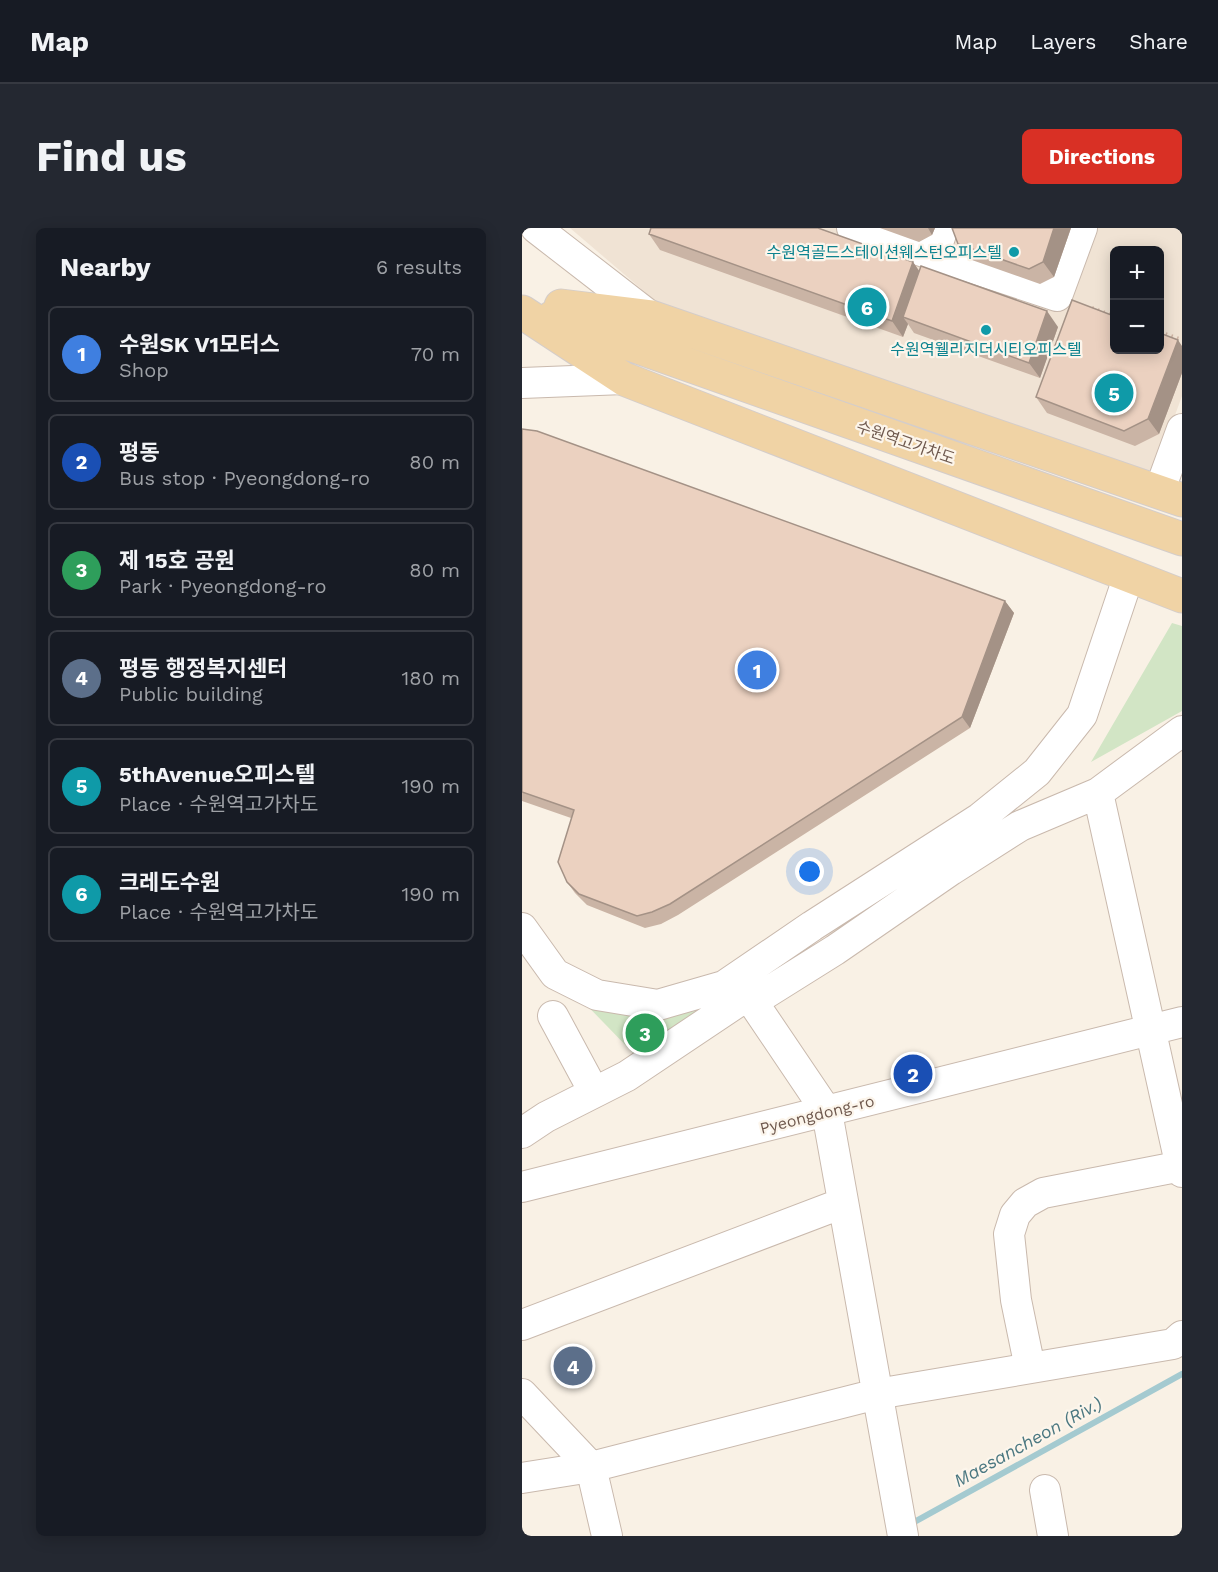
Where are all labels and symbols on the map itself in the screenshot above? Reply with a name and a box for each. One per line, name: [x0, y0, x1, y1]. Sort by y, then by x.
place label: 수원역골드스테이션웨스턴오피스텔: [766, 243, 1002, 262]
marker: 수원역골드스테이션웨스턴오피스텔: [1007, 245, 1021, 259]
pin: 6: [848, 284, 886, 329]
marker: 수원역웰리지더시티오피스텔: [979, 323, 993, 337]
place label: 수원역웰리지더시티오피스텔: [890, 340, 1082, 359]
pin: 5: [1094, 370, 1134, 416]
street label: 수원역고가차도: [854, 417, 958, 468]
pin: 1: [738, 648, 776, 692]
your location: [795, 857, 824, 886]
pin: 3: [626, 1010, 664, 1056]
pin: 2: [894, 1052, 932, 1096]
street label: Pyeongdong-ro: [758, 1091, 876, 1138]
pin: 4: [554, 1344, 592, 1388]
water label: Maesancheon (Riv.): [950, 1392, 1105, 1491]

